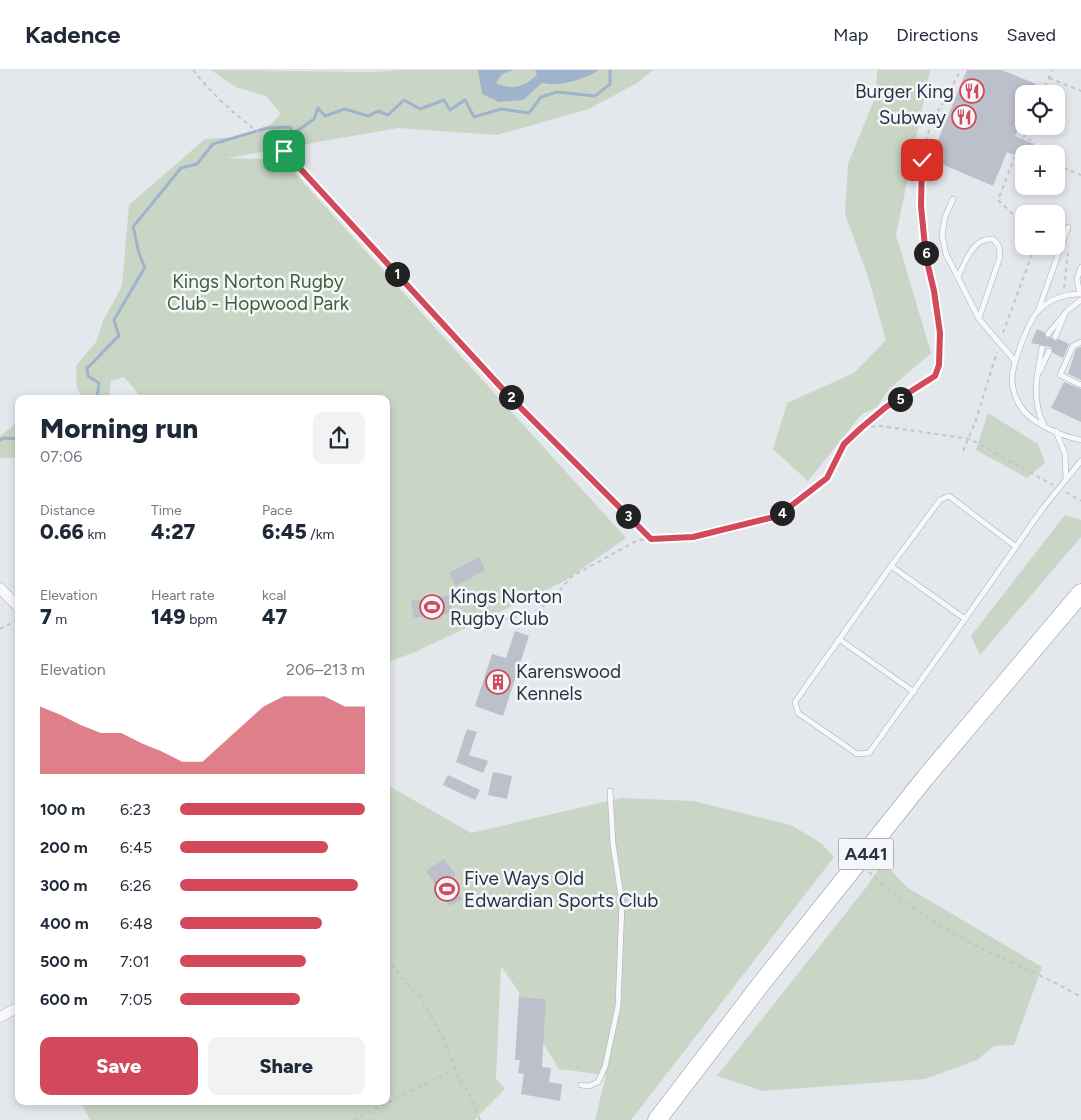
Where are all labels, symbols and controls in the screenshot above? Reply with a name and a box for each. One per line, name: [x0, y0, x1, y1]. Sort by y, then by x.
text: Kadence: [25, 20, 121, 49]
text: Map: [833, 24, 868, 46]
text: Directions: [896, 24, 978, 46]
text: Saved: [1006, 24, 1056, 46]
restaurant icon: Burger King: [959, 78, 985, 104]
place label: Burger King: [855, 80, 954, 103]
map controls: [1015, 85, 1065, 255]
button: locate: [1015, 85, 1065, 135]
restaurant icon: Subway: [951, 104, 977, 130]
place label: Subway: [879, 106, 946, 129]
pin: [263, 130, 305, 172]
icon: arrive: [270, 137, 298, 165]
pin: [901, 139, 943, 181]
button: +: [1015, 145, 1065, 195]
icon: check: [908, 146, 936, 174]
button: −: [1015, 205, 1065, 255]
pin: 6: [914, 240, 938, 266]
text: 6: [922, 245, 931, 262]
pin: 1: [384, 262, 410, 286]
text: 1: [395, 266, 400, 283]
park label: Kings Norton Rugby Club - Hopwood Park: [167, 270, 350, 315]
pin: 2: [498, 384, 524, 410]
pin: 5: [888, 386, 912, 412]
text: 2: [507, 389, 516, 406]
text: 5: [896, 391, 905, 408]
text: Morning run: [40, 411, 198, 445]
button: share: [313, 412, 365, 464]
text: 07:06: [40, 447, 82, 466]
pin: 4: [770, 500, 794, 526]
text: Distance: [40, 502, 95, 519]
text: Time: [151, 502, 182, 519]
text: Pace: [262, 502, 292, 519]
pin: 3: [616, 504, 640, 528]
text: 4: [778, 505, 787, 522]
text: 3: [625, 508, 632, 525]
text: 0.66: [40, 519, 84, 544]
text: 4:27: [151, 519, 195, 544]
text: 6:45: [262, 519, 307, 544]
text: km: [84, 526, 106, 543]
text: /km: [307, 526, 334, 543]
place label: Kings Norton Rugby Club: [450, 585, 562, 630]
text: Elevation: [40, 587, 98, 604]
text: Heart rate: [151, 587, 215, 604]
text: kcal: [262, 587, 286, 604]
sports icon: Kings Norton Rugby Club: [419, 594, 445, 620]
text: 7: [40, 604, 52, 629]
text: 149: [151, 604, 186, 629]
text: 47: [262, 604, 287, 629]
text: m: [52, 611, 67, 628]
text: bpm: [186, 611, 218, 628]
text: Elevation: [40, 660, 106, 679]
text: 206–213 m: [286, 660, 365, 679]
place label: Karenswood Kennels: [516, 660, 621, 705]
building icon: Karenswood Kennels: [485, 669, 511, 695]
text: 100 m: [40, 800, 85, 819]
text: 6:23: [120, 800, 151, 819]
text: 200 m: [40, 838, 88, 857]
text: 6:45: [120, 838, 152, 857]
road number: A441: [838, 839, 894, 870]
place label: Five Ways Old Edwardian Sports Club: [464, 867, 658, 912]
text: 300 m: [40, 876, 87, 895]
text: 6:26: [120, 876, 151, 895]
sports icon: Five Ways Old Edwardian Sports Club: [434, 876, 460, 902]
text: 400 m: [40, 914, 89, 933]
text: 6:48: [120, 914, 153, 933]
text: 500 m: [40, 952, 88, 971]
text: 7:01: [120, 952, 150, 971]
text: 600 m: [40, 990, 88, 1009]
text: 7:05: [120, 990, 152, 1009]
button: Save: [40, 1037, 198, 1095]
button: Share: [208, 1037, 365, 1095]

